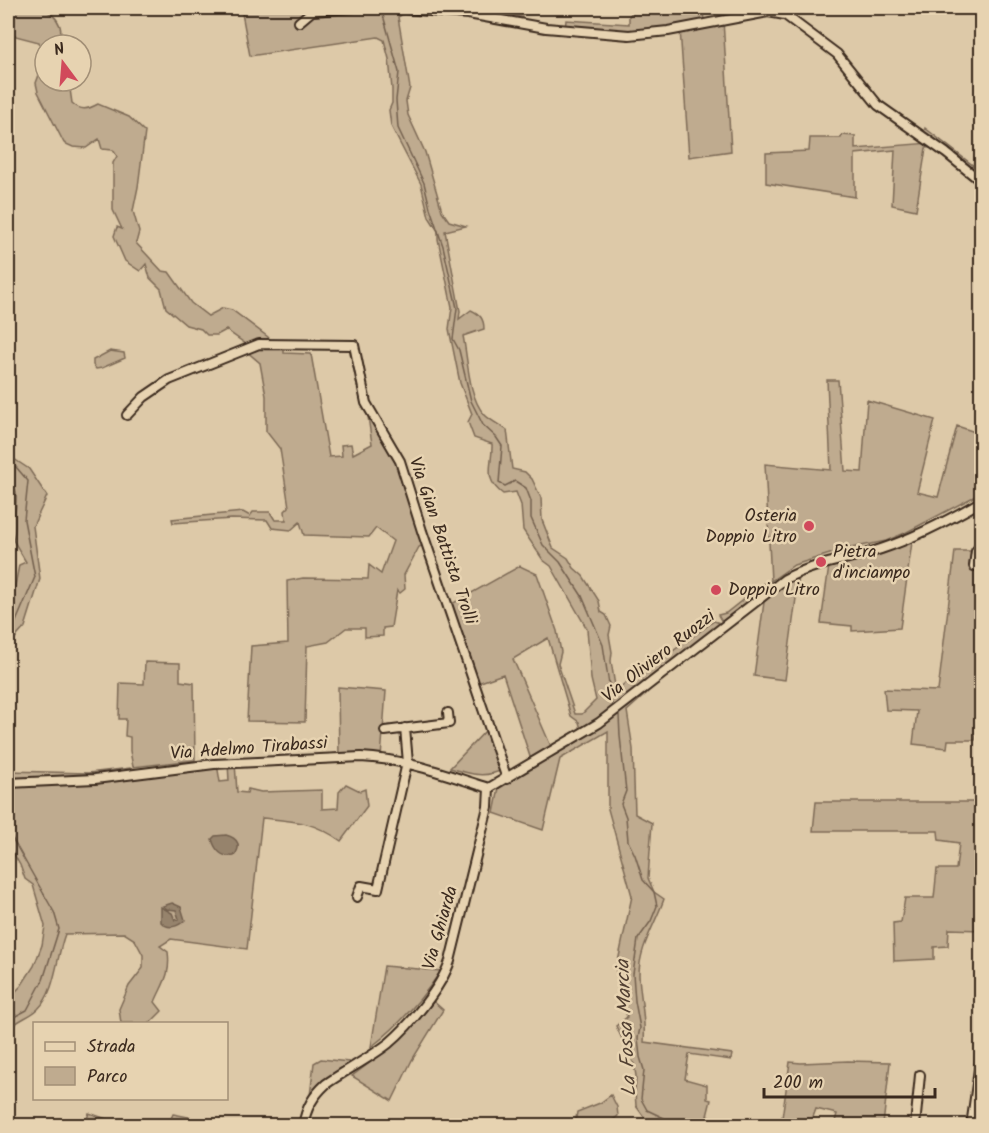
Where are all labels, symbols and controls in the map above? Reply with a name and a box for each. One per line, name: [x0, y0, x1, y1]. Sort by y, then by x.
north arrow: [33, 33, 93, 93]
text: N: [51, 37, 68, 63]
street label: Via Gian Battista Trolli: [400, 453, 484, 629]
place label: Osteria Doppio Litro: [705, 502, 797, 552]
marker: Osteria Doppio Litro: [802, 519, 816, 533]
place label: Pietra d'inciampo: [833, 538, 910, 588]
marker: Pietra d'inciampo: [814, 555, 828, 569]
place label: Doppio Litro: [728, 576, 820, 605]
marker: Doppio Litro: [709, 583, 723, 597]
street label: Via Oliviero Ruozzi: [596, 603, 723, 711]
street label: Via Adelmo Tirabassi: [169, 729, 329, 769]
street label: Via Ghiarda: [415, 883, 467, 973]
water label: La Fossa Marcia: [607, 957, 647, 1097]
legend: [33, 1022, 228, 1100]
text: Strada: [87, 1033, 135, 1062]
scale bar: [764, 1061, 935, 1099]
text: Parco: [87, 1063, 127, 1092]
text: 200 m: [773, 1069, 823, 1098]

